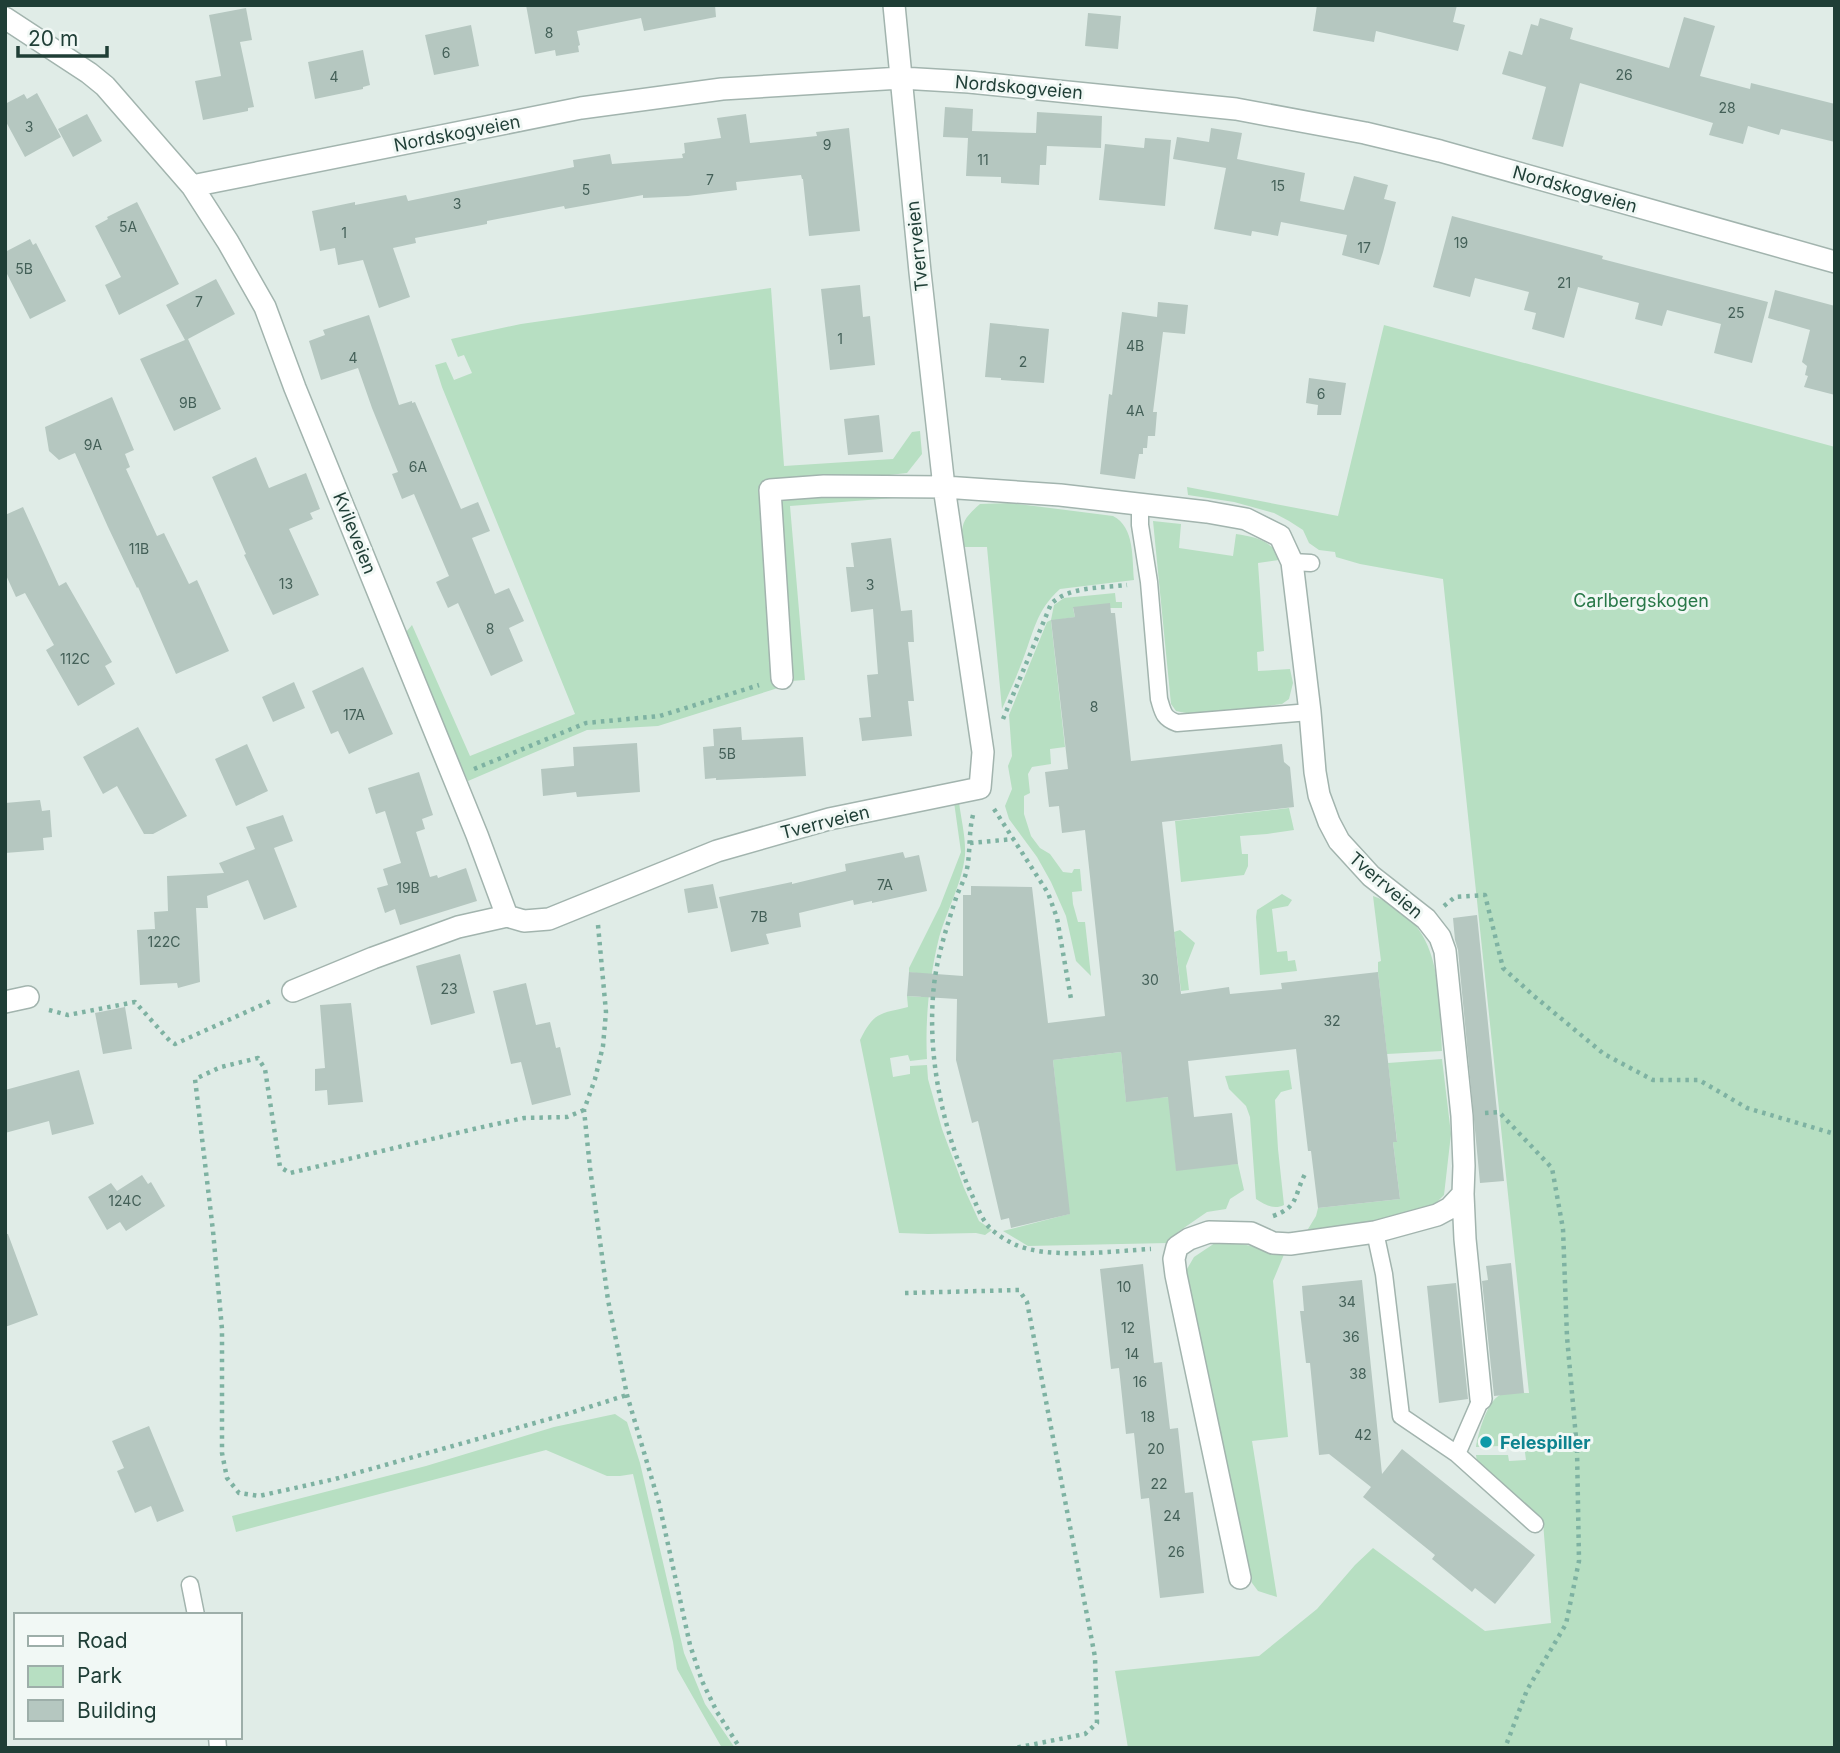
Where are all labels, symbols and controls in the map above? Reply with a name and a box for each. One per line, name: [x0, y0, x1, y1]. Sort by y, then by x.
scale bar: [18, 14, 107, 58]
house number: 8: [545, 24, 553, 41]
text: 20 m: [28, 26, 78, 51]
house number: 6: [442, 44, 450, 61]
house number: 26: [1615, 66, 1633, 83]
house number: 4: [329, 68, 339, 85]
street label: Nordskogveien: [954, 71, 1084, 103]
house number: 28: [1718, 99, 1736, 116]
street label: Nordskogveien: [392, 110, 522, 156]
house number: 3: [25, 118, 33, 135]
house number: 9: [823, 136, 831, 153]
house number: 11: [977, 151, 989, 168]
street label: Nordskogveien: [1510, 161, 1640, 217]
house number: 7: [706, 171, 714, 188]
house number: 15: [1271, 177, 1285, 194]
house number: 5: [582, 181, 590, 198]
house number: 3: [453, 195, 461, 212]
street label: Tverrveien: [902, 200, 932, 292]
house number: 5A: [119, 218, 137, 235]
house number: 1: [341, 224, 347, 241]
house number: 19: [1454, 234, 1468, 251]
house number: 17: [1357, 239, 1371, 256]
house number: 5B: [15, 260, 33, 277]
house number: 21: [1557, 274, 1571, 291]
house number: 7: [195, 293, 203, 310]
house number: 25: [1727, 304, 1745, 321]
house number: 1: [837, 330, 843, 347]
house number: 4B: [1126, 337, 1144, 354]
house number: 4: [348, 349, 358, 366]
house number: 2: [1019, 353, 1027, 370]
house number: 6: [1317, 385, 1325, 402]
house number: 9B: [179, 394, 197, 411]
house number: 4A: [1126, 402, 1145, 419]
house number: 9A: [84, 436, 103, 453]
house number: 6A: [409, 458, 428, 475]
street label: Kvileveien: [329, 489, 381, 577]
house number: 11B: [129, 540, 149, 557]
house number: 13: [279, 575, 293, 592]
house number: 3: [866, 576, 874, 593]
park label: Carlbergskogen: [1573, 590, 1709, 611]
house number: 8: [486, 620, 494, 637]
house number: 112C: [60, 650, 90, 667]
house number: 8: [1090, 698, 1098, 715]
house number: 17A: [343, 706, 365, 723]
house number: 5B: [718, 745, 736, 762]
street label: Tverrveien: [778, 801, 872, 843]
street label: Tverrveien: [1345, 847, 1427, 923]
house number: 7A: [877, 876, 893, 893]
house number: 19B: [396, 879, 420, 896]
house number: 7B: [750, 908, 768, 925]
house number: 122C: [148, 933, 181, 950]
house number: 30: [1141, 971, 1159, 988]
house number: 23: [440, 980, 458, 997]
house number: 32: [1323, 1012, 1341, 1029]
house number: 124C: [108, 1192, 142, 1209]
house number: 10: [1117, 1278, 1131, 1295]
house number: 34: [1338, 1293, 1356, 1310]
house number: 12: [1121, 1319, 1135, 1336]
house number: 36: [1342, 1328, 1360, 1345]
house number: 14: [1125, 1345, 1139, 1362]
house number: 38: [1349, 1365, 1367, 1382]
house number: 16: [1133, 1373, 1147, 1390]
house number: 18: [1141, 1408, 1155, 1425]
house number: 42: [1354, 1426, 1372, 1443]
place label: Felespiller: [1500, 1432, 1590, 1453]
marker: Felespiller: [1478, 1434, 1494, 1450]
house number: 20: [1147, 1440, 1165, 1457]
house number: 22: [1150, 1475, 1168, 1492]
house number: 24: [1163, 1507, 1181, 1524]
house number: 26: [1167, 1543, 1185, 1560]
legend: [14, 1613, 242, 1739]
text: Road: [77, 1628, 128, 1653]
text: Park: [77, 1663, 122, 1688]
text: Building: [77, 1698, 157, 1723]

